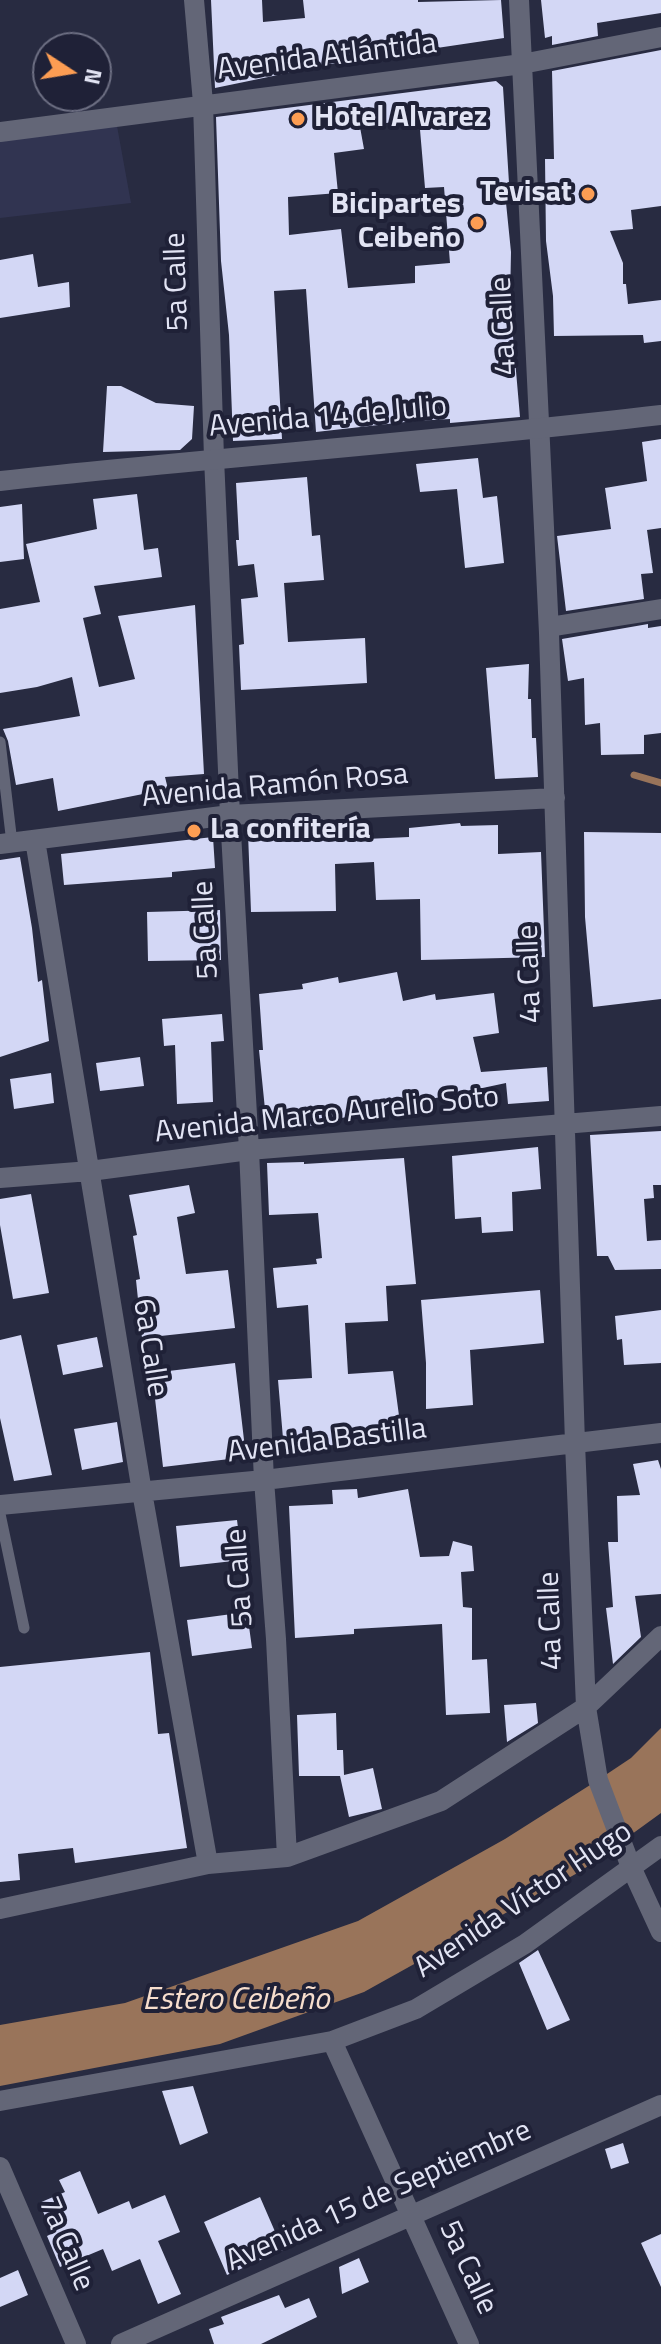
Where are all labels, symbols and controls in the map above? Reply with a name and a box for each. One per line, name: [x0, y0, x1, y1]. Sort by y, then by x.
street label: Avenida Atlántida: [215, 27, 439, 89]
north arrow: [32, 32, 112, 112]
text: N: [75, 66, 112, 88]
place label: Hotel Alvarez: [314, 101, 487, 137]
marker: Hotel Alvarez: [289, 110, 307, 128]
place label: Tevisat: [480, 176, 572, 212]
marker: Tevisat: [579, 185, 597, 203]
place label: Bicipartes Ceibeño: [331, 188, 461, 258]
marker: Bicipartes Ceibeño: [468, 214, 486, 232]
street label: 5a Calle: [158, 232, 198, 332]
street label: 4a Calle: [484, 276, 526, 376]
street label: Avenida 14 de Julio: [208, 390, 448, 446]
street label: Avenida Ramón Rosa: [140, 757, 410, 817]
place label: La confitería: [210, 813, 371, 849]
marker: La confitería: [185, 822, 203, 840]
street label: 5a Calle: [186, 880, 228, 980]
street label: 4a Calle: [511, 924, 551, 1024]
street label: Avenida Marco Aurelio Soto: [153, 1080, 501, 1152]
street label: 6a Calle: [123, 1296, 175, 1400]
street label: Avenida Bastilla: [225, 1412, 429, 1472]
street label: 5a Calle: [220, 1527, 262, 1629]
street label: 4a Calle: [532, 1571, 572, 1671]
street label: Avenida Víctor Hugo: [408, 1815, 640, 1987]
water label: Estero Ceibeño: [142, 1982, 330, 2020]
street label: Avenida 15 de Septiembre: [221, 2113, 537, 2281]
street label: 7a Calle: [29, 2191, 101, 2297]
street label: 5a Calle: [430, 2216, 504, 2320]

